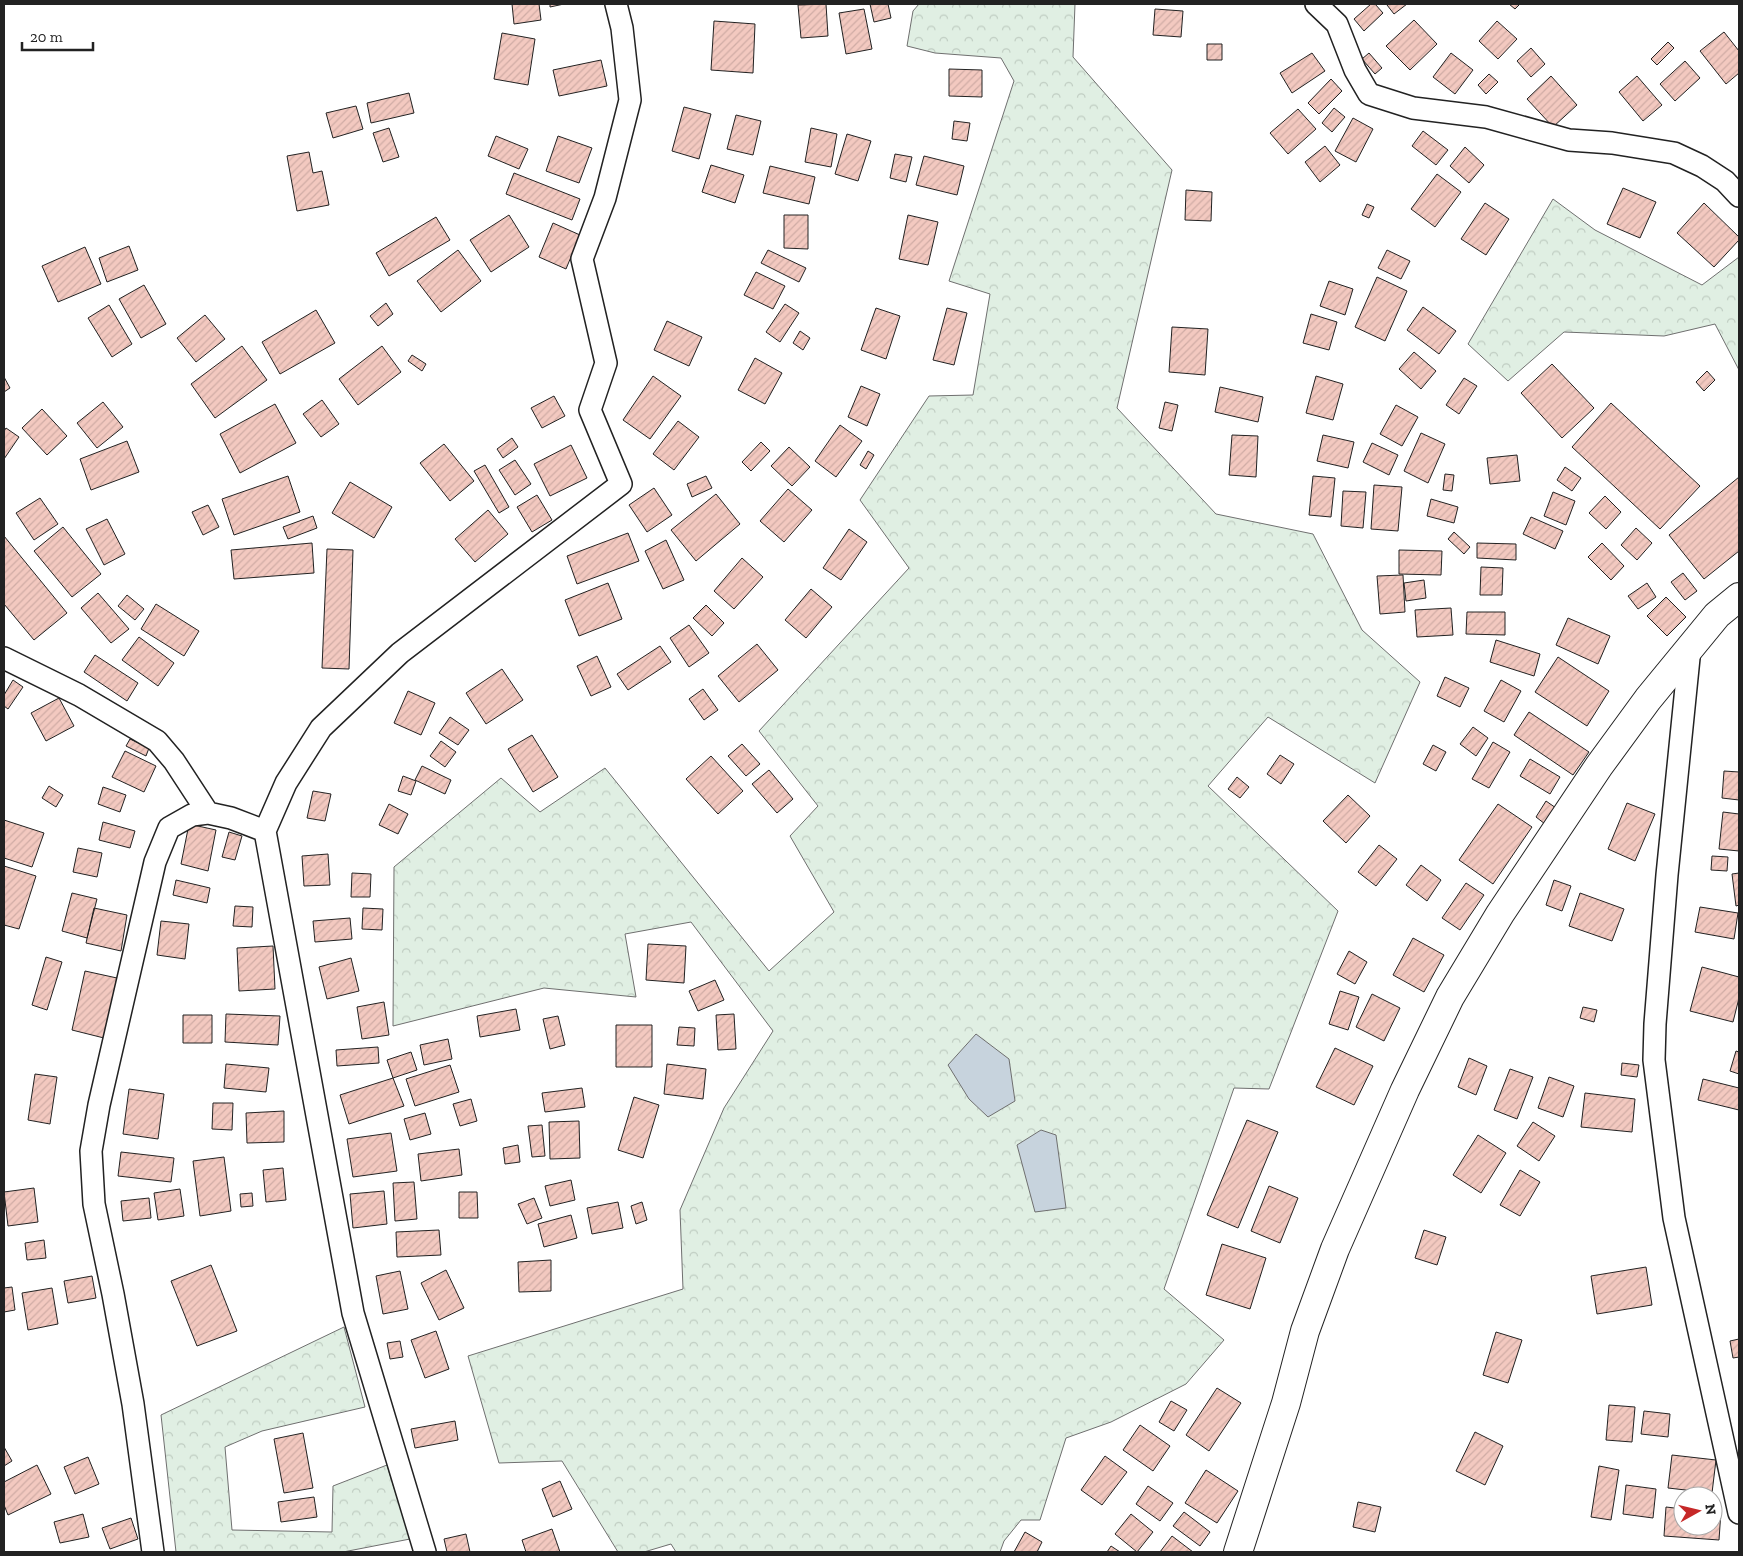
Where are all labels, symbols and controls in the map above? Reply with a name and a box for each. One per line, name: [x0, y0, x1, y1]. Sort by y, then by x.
scale bar: [22, 20, 94, 52]
text: 20 m: [30, 28, 63, 46]
north arrow: [1673, 1486, 1723, 1536]
text: N: [1701, 1503, 1720, 1516]

